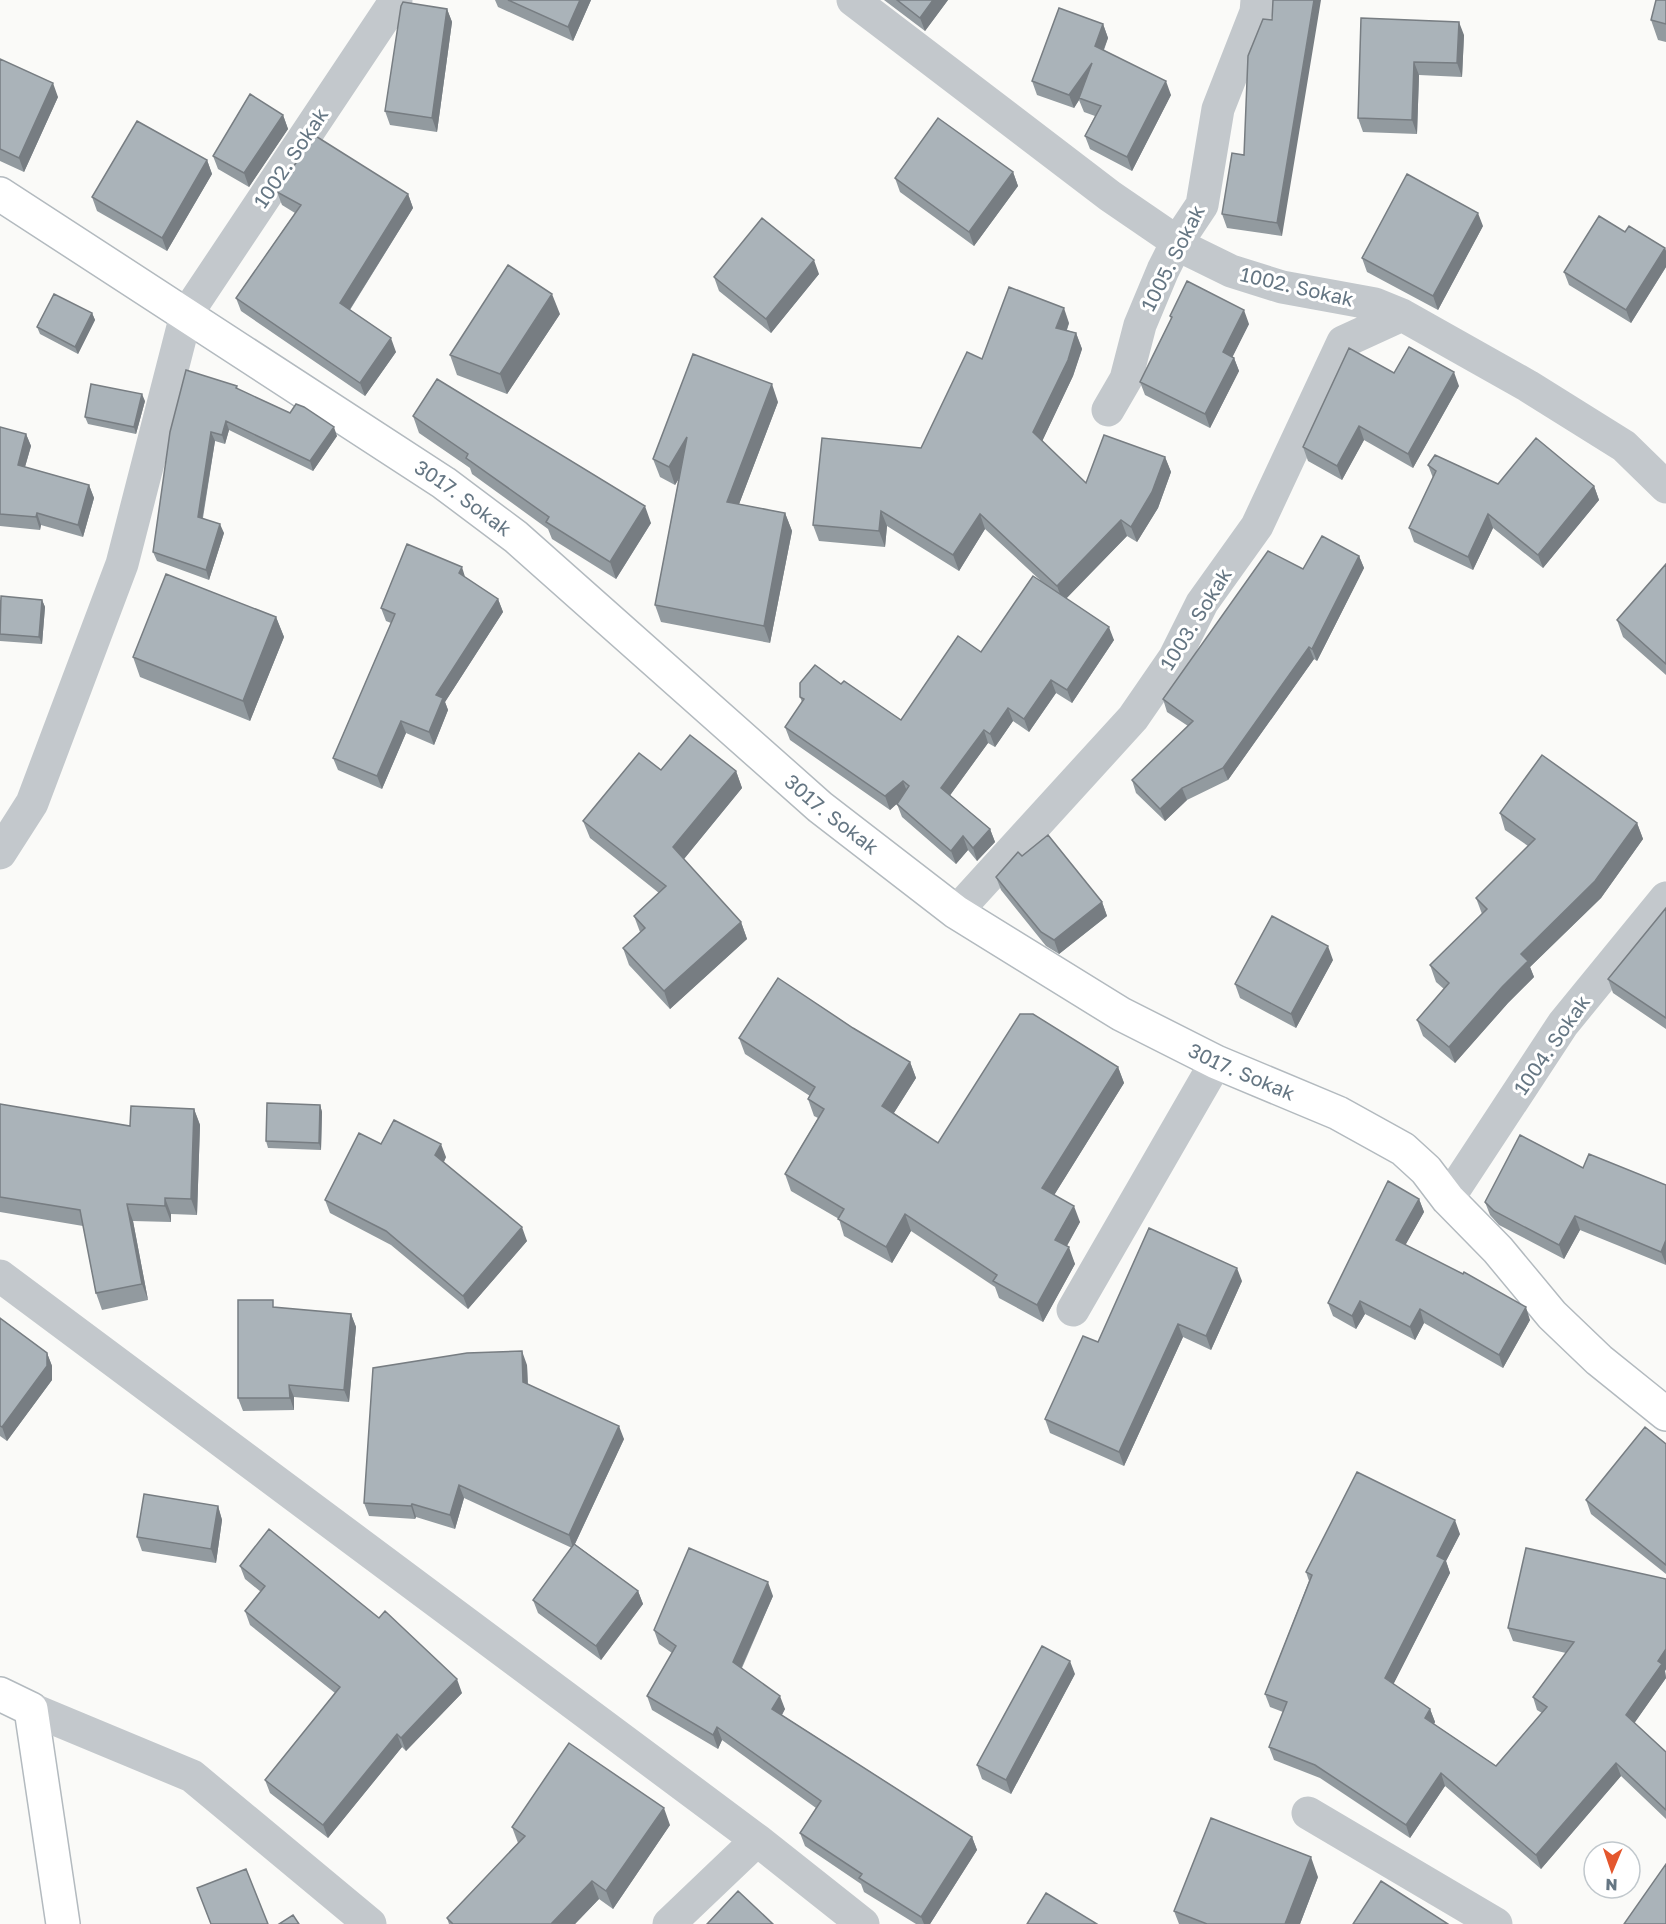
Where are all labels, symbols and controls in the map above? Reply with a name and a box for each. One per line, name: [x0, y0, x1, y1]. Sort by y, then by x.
street label: 1002. Sokak: [248, 103, 332, 212]
street label: 1005. Sokak: [1135, 201, 1209, 314]
street label: 1002. Sokak: [1238, 261, 1356, 311]
street label: 3017. Sokak: [411, 454, 517, 541]
street label: 1003. Sokak: [1154, 563, 1236, 674]
street label: 3017. Sokak: [780, 768, 884, 859]
street label: 1004. Sokak: [1508, 990, 1594, 1099]
street label: 3017. Sokak: [1185, 1037, 1299, 1105]
north arrow: [1582, 1840, 1642, 1900]
text: N: [1605, 1875, 1618, 1895]

